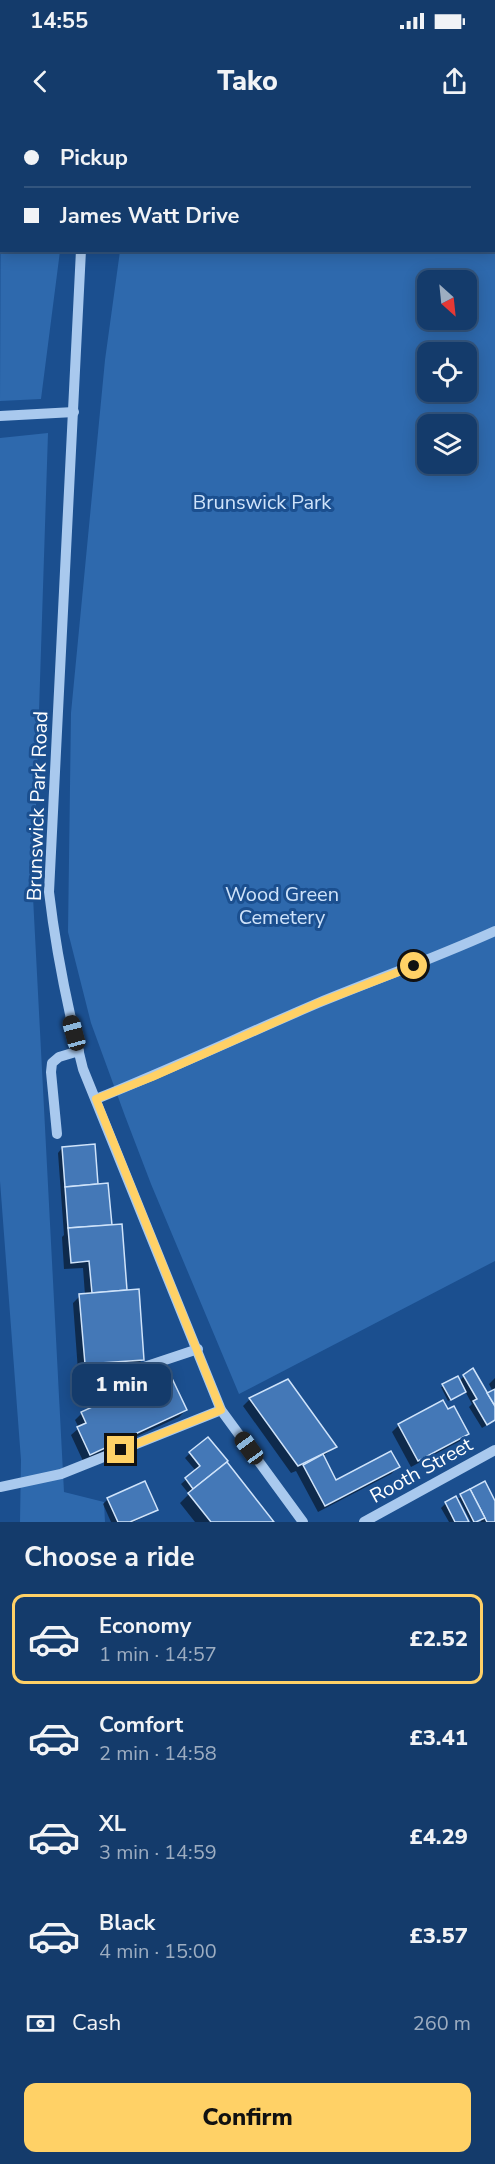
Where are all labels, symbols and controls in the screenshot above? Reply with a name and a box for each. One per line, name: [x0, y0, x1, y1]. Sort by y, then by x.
text: 14:55: [30, 6, 88, 36]
text: Tako: [217, 63, 278, 100]
icon: back: [24, 65, 57, 98]
icon: share: [438, 65, 471, 98]
text: Pickup: [60, 143, 128, 173]
text: James Watt Drive: [60, 201, 239, 231]
north arrow: [417, 270, 477, 330]
map controls: [417, 270, 477, 474]
button: locate: [417, 342, 477, 402]
button: layers: [417, 414, 477, 474]
park label: Brunswick Park: [193, 489, 332, 516]
street label: Brunswick Park Road: [21, 711, 54, 902]
park label: Wood Green Cemetery: [225, 881, 339, 931]
route start: [400, 952, 427, 979]
car: [61, 1013, 87, 1053]
callout: 1 min: [72, 1363, 170, 1405]
text: 1 min: [95, 1371, 148, 1398]
car: [231, 1428, 267, 1468]
street label: Rooth Street: [365, 1431, 478, 1510]
route end: [107, 1436, 134, 1463]
text: Choose a ride: [24, 1539, 195, 1576]
text: Economy: [99, 1611, 191, 1641]
icon: car: [27, 1612, 81, 1666]
text: £2.52: [409, 1624, 468, 1654]
text: 1 min · 14:57: [99, 1641, 217, 1668]
text: Comfort: [99, 1710, 183, 1740]
icon: car: [27, 1711, 81, 1765]
text: £3.41: [409, 1723, 468, 1753]
text: 2 min · 14:58: [99, 1740, 217, 1767]
text: XL: [99, 1809, 126, 1839]
icon: car: [27, 1810, 81, 1864]
text: £4.29: [409, 1822, 468, 1852]
text: 3 min · 14:59: [99, 1839, 217, 1866]
text: Black: [99, 1908, 155, 1938]
icon: car: [27, 1909, 81, 1963]
text: £3.57: [409, 1921, 468, 1951]
text: 4 min · 15:00: [99, 1938, 217, 1965]
icon: cash: [24, 2007, 57, 2040]
text: Cash: [72, 2008, 121, 2038]
text: 260 m: [413, 2010, 471, 2037]
button: Confirm: [24, 2083, 471, 2152]

